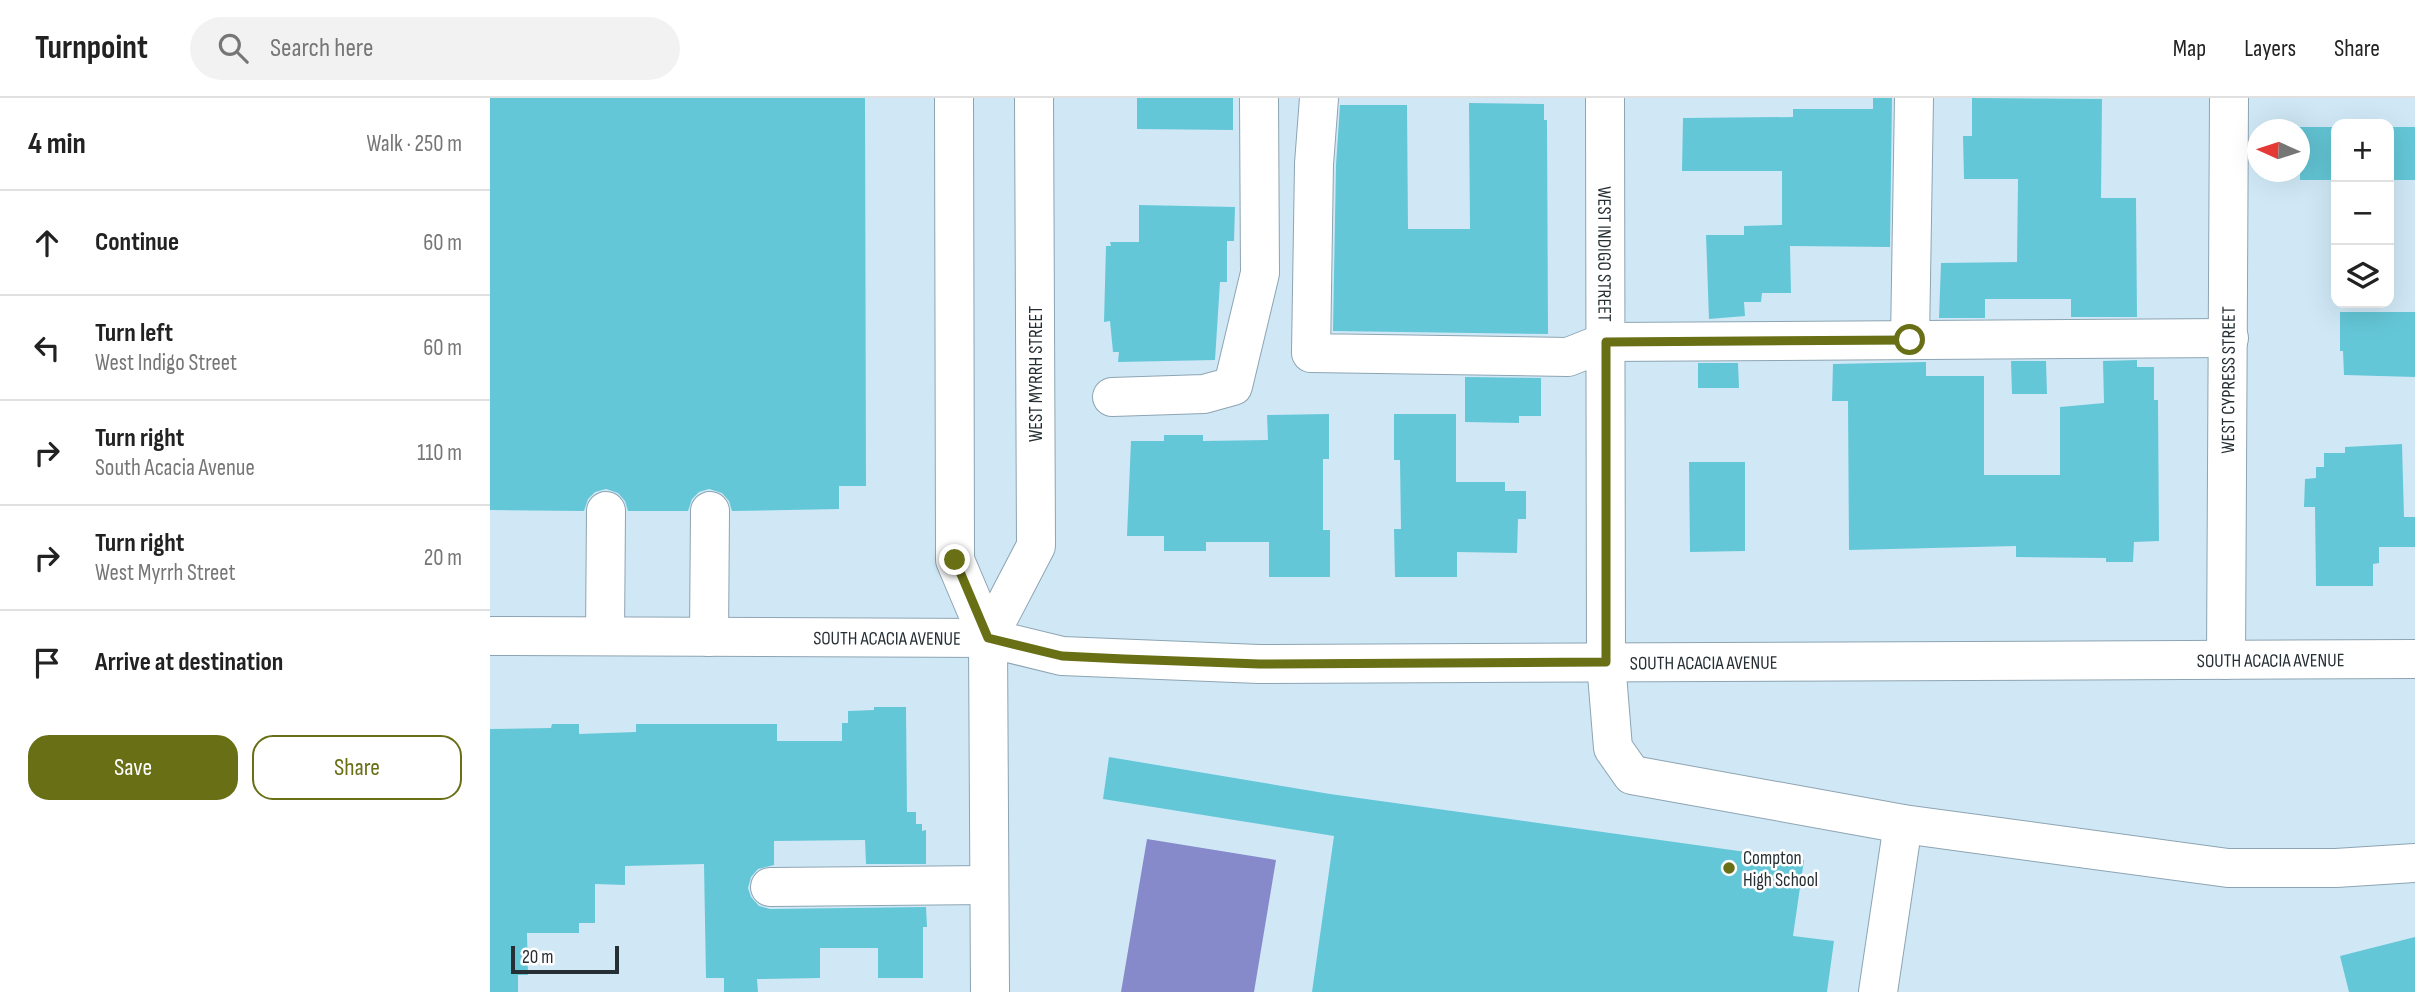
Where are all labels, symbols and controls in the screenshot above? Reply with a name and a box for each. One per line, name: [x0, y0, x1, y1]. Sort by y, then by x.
search box: [190, 17, 680, 80]
text: Turnpoint: [35, 28, 148, 68]
icon: search: [214, 29, 252, 67]
text: Search here: [270, 33, 373, 64]
text: Map: [2173, 34, 2206, 63]
text: Layers: [2244, 34, 2296, 63]
text: Share: [2334, 34, 2380, 63]
north arrow: [2247, 119, 2310, 182]
map controls: [2331, 119, 2394, 308]
button: +: [2331, 119, 2394, 182]
text: 4 min: [28, 126, 86, 162]
text: Walk · 250 m: [366, 130, 462, 158]
button: −: [2331, 182, 2394, 245]
street label: WEST INDIGO STREET: [1592, 186, 1615, 322]
icon: ahead: [28, 224, 66, 262]
text: Continue: [95, 227, 179, 258]
text: 60 m: [423, 229, 462, 257]
button: layers: [2331, 245, 2394, 308]
street label: WEST MYRRH STREET: [1025, 306, 1048, 442]
street label: WEST CYPRESS STREET: [2217, 306, 2241, 454]
text: Turn left: [95, 318, 173, 349]
route start: [1894, 324, 1925, 355]
icon: left: [28, 329, 66, 367]
text: 60 m: [423, 334, 462, 362]
text: West Indigo Street: [95, 349, 237, 377]
text: Turn right: [95, 423, 184, 454]
icon: right: [28, 434, 66, 472]
text: 110 m: [417, 439, 462, 467]
text: South Acacia Avenue: [95, 454, 255, 482]
text: Turn right: [95, 528, 184, 559]
icon: right: [28, 539, 66, 577]
text: 20 m: [424, 544, 462, 572]
route end: [939, 544, 970, 575]
text: West Myrrh Street: [95, 559, 236, 587]
street label: SOUTH ACACIA AVENUE: [813, 627, 961, 651]
icon: arrive: [28, 644, 66, 682]
text: Arrive at destination: [95, 647, 283, 678]
street label: SOUTH ACACIA AVENUE: [2197, 649, 2345, 673]
street label: SOUTH ACACIA AVENUE: [1630, 652, 1778, 675]
button: Save: [28, 735, 238, 800]
button: Share: [252, 735, 462, 800]
place label: Compton High School: [1743, 847, 1818, 892]
marker: Compton High School: [1721, 860, 1737, 876]
scale bar: [511, 943, 620, 975]
text: 20 m: [522, 946, 554, 969]

